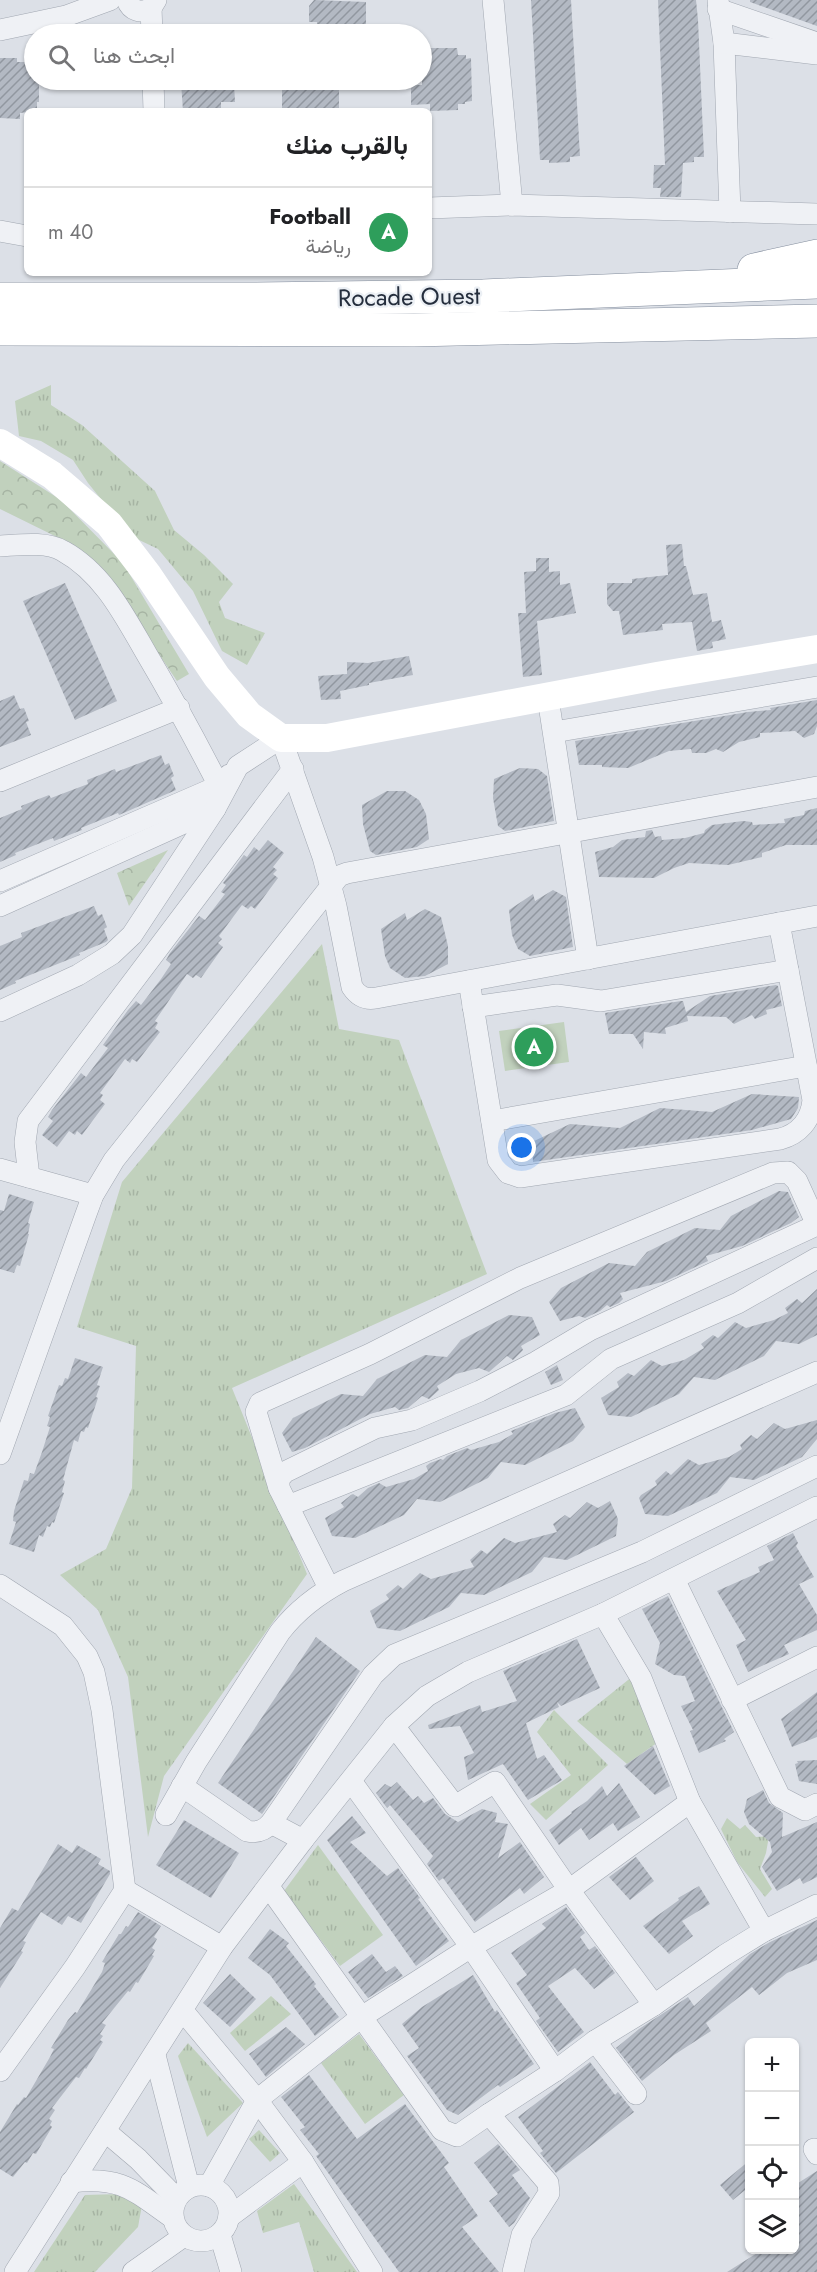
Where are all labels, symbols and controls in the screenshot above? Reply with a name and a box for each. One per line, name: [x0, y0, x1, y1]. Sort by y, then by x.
search box: [24, 24, 432, 90]
text: ابحث هنا: [93, 39, 175, 71]
icon: search: [45, 41, 78, 74]
text: بالقرب منك: [286, 126, 408, 164]
text: Football: [269, 200, 351, 232]
text: 40 m: [48, 218, 93, 247]
text: A: [381, 218, 396, 247]
text: رياضة: [306, 232, 351, 261]
street label: Rocade Ouest: [338, 278, 481, 315]
pin: A: [514, 1024, 554, 1070]
your location: [507, 1133, 536, 1162]
map controls: [745, 2038, 799, 2254]
button: +: [745, 2038, 799, 2092]
button: −: [745, 2092, 799, 2146]
button: locate: [745, 2146, 799, 2200]
button: layers: [745, 2200, 799, 2254]

